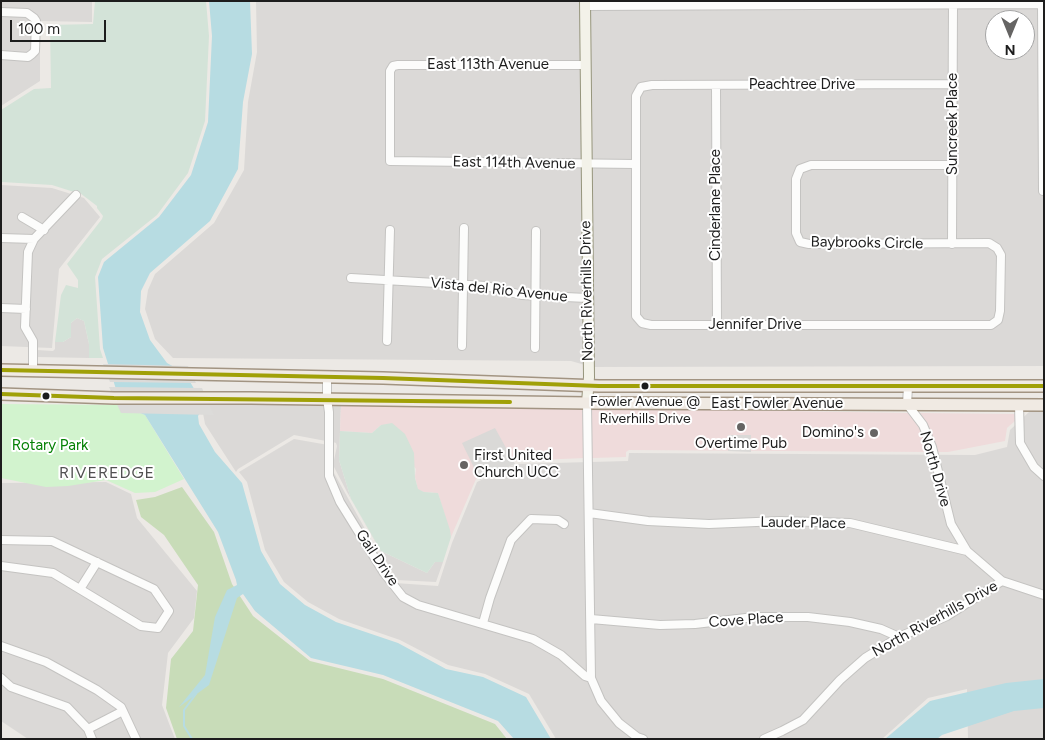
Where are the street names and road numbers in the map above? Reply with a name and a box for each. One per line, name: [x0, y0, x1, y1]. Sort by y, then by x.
street label: East 113th Avenue: [427, 56, 549, 74]
street label: Suncreek Place: [944, 73, 962, 175]
street label: Peachtree Drive: [749, 76, 855, 94]
street label: Cinderlane Place: [707, 149, 725, 261]
street label: East 114th Avenue: [452, 153, 576, 173]
street label: North Riverhills Drive: [577, 220, 597, 362]
street label: Baybrooks Circle: [810, 233, 924, 253]
street label: Vista del Rio Avenue: [430, 274, 568, 306]
street label: Jennifer Drive: [708, 316, 802, 334]
street label: East Fowler Avenue: [711, 395, 843, 413]
street label: North Drive: [916, 429, 954, 509]
street label: Lauder Place: [760, 513, 846, 533]
street label: Gail Drive: [352, 526, 402, 590]
street label: North Riverhills Drive: [869, 577, 1001, 661]
street label: Cove Place: [708, 608, 784, 632]

